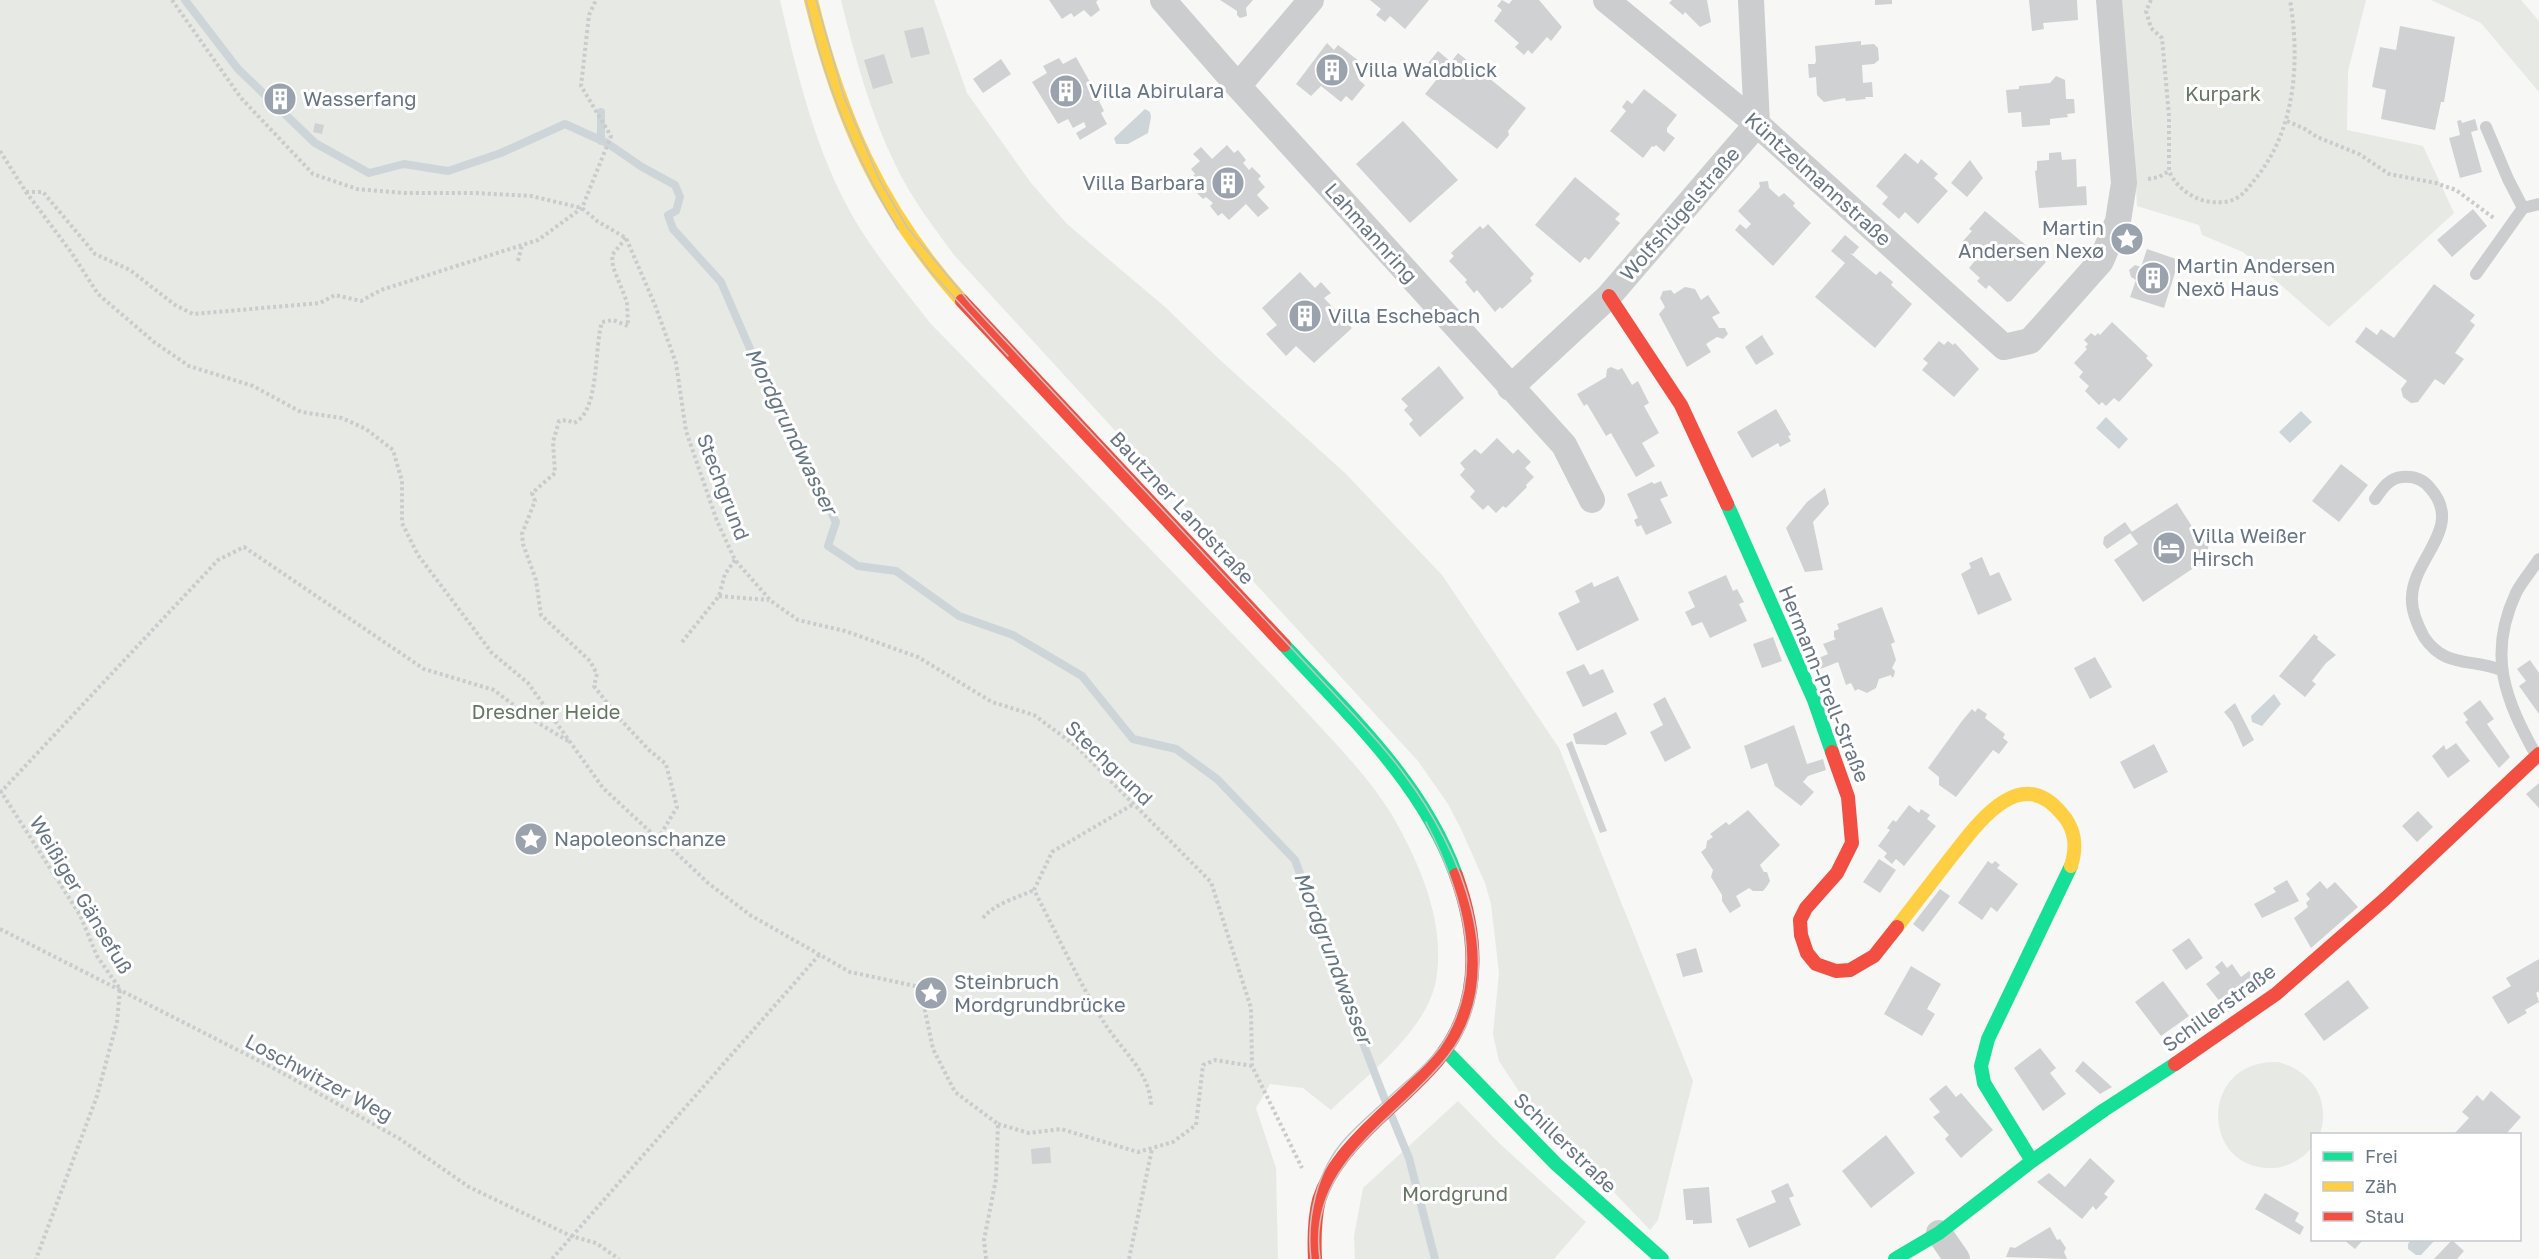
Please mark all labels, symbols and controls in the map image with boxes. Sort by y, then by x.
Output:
building icon: Villa Waldblick [1314,52,1350,88]
place label: Villa Waldblick [1355,57,1497,81]
building icon: Villa Abirulara [1048,73,1084,109]
place label: Villa Abirulara [1089,78,1224,102]
building icon: Wasserfang [262,81,298,117]
park label: Kurpark [2185,81,2261,105]
place label: Wasserfang [303,86,417,110]
street label: Küntzelmannstraße [1741,106,1897,250]
street label: Wolfshügelstraße [1615,141,1744,285]
building icon: Villa Barbara [1210,165,1246,201]
place label: Villa Barbara [1082,170,1205,194]
street label: Lahmannring [1320,177,1423,287]
place label: Martin Andersen Nexø [1958,215,2104,262]
place icon: Martin Andersen Nexø [2109,221,2145,257]
place label: Martin Andersen Nexö Haus [2176,253,2335,300]
building icon: Martin Andersen Nexö Haus [2135,260,2171,296]
building icon: Villa Eschebach [1287,298,1323,334]
place label: Villa Eschebach [1328,303,1480,327]
water label: Mordgrundwasser [740,343,845,521]
street label: Bautzner Landstraße [1106,426,1260,589]
street label: Stechgrund [693,430,755,543]
place label: Villa Weißer Hirsch [2192,523,2306,570]
hotel icon: Villa Weißer Hirsch [2151,530,2187,566]
street label: Hermann-Prell-Straße [1774,582,1875,786]
park label: Dresdner Heide [472,699,620,723]
street label: Stechgrund [1061,715,1158,810]
street label: Weißiger Gänsefuß [25,811,138,978]
place icon: Napoleonschanze [513,821,549,857]
place label: Napoleonschanze [554,826,726,850]
water label: Mordgrundwasser [1289,868,1380,1050]
street label: Schillerstraße [2157,958,2280,1056]
place label: Steinbruch Mordgrundbrücke [954,969,1126,1016]
place icon: Steinbruch Mordgrundbrücke [913,975,949,1011]
street label: Loschwitzer Weg [242,1028,397,1126]
street label: Schillerstraße [1509,1087,1622,1197]
legend [2311,1133,2521,1241]
text: Frei [2365,1145,2398,1167]
text: Zäh [2365,1175,2397,1197]
park label: Mordgrund [1402,1181,1508,1205]
text: Stau [2365,1205,2404,1227]

